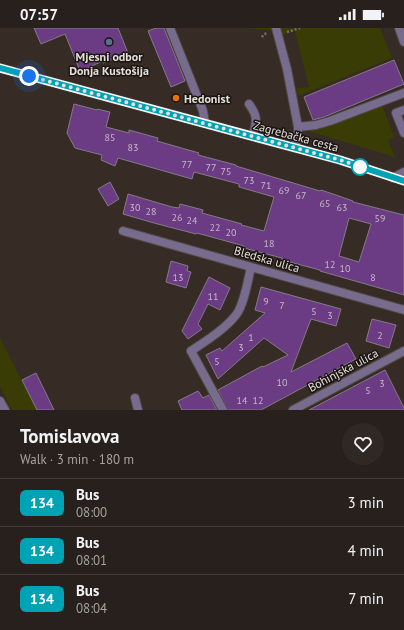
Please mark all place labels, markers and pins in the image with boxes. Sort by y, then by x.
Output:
marker: Mjesni odbor Donja Kustošija [104,37,114,47]
place label: Mjesni odbor Donja Kustošija [69,49,149,78]
place label: Hedonist [184,91,231,106]
marker: Hedonist [171,93,181,103]
unlabelled marker [351,158,369,176]

